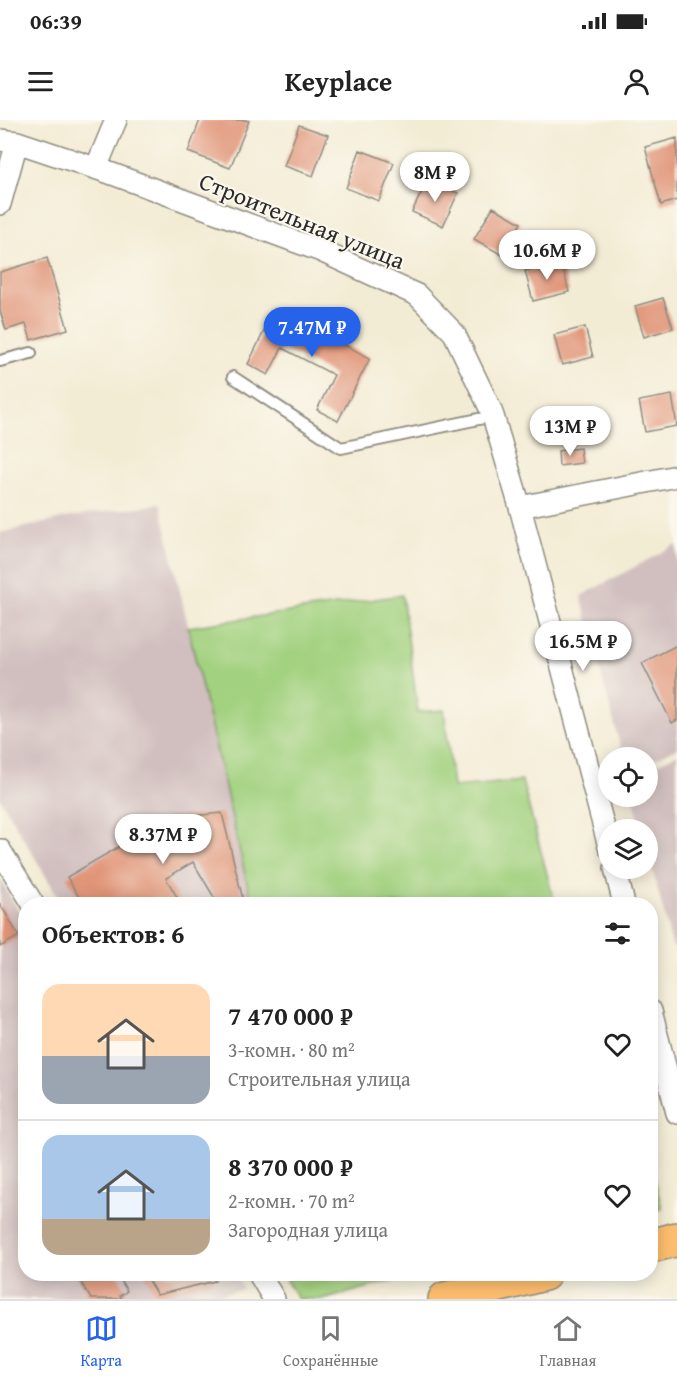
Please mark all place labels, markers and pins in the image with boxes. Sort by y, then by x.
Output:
pin: 8M ₽ [399,152,471,203]
pin: 10.6M ₽ [492,230,602,281]
pin: 7.47M ₽ [257,307,367,358]
pin: 13M ₽ [528,406,612,457]
pin: 16.5M ₽ [528,621,638,672]
pin: 8.37M ₽ [108,814,218,865]

